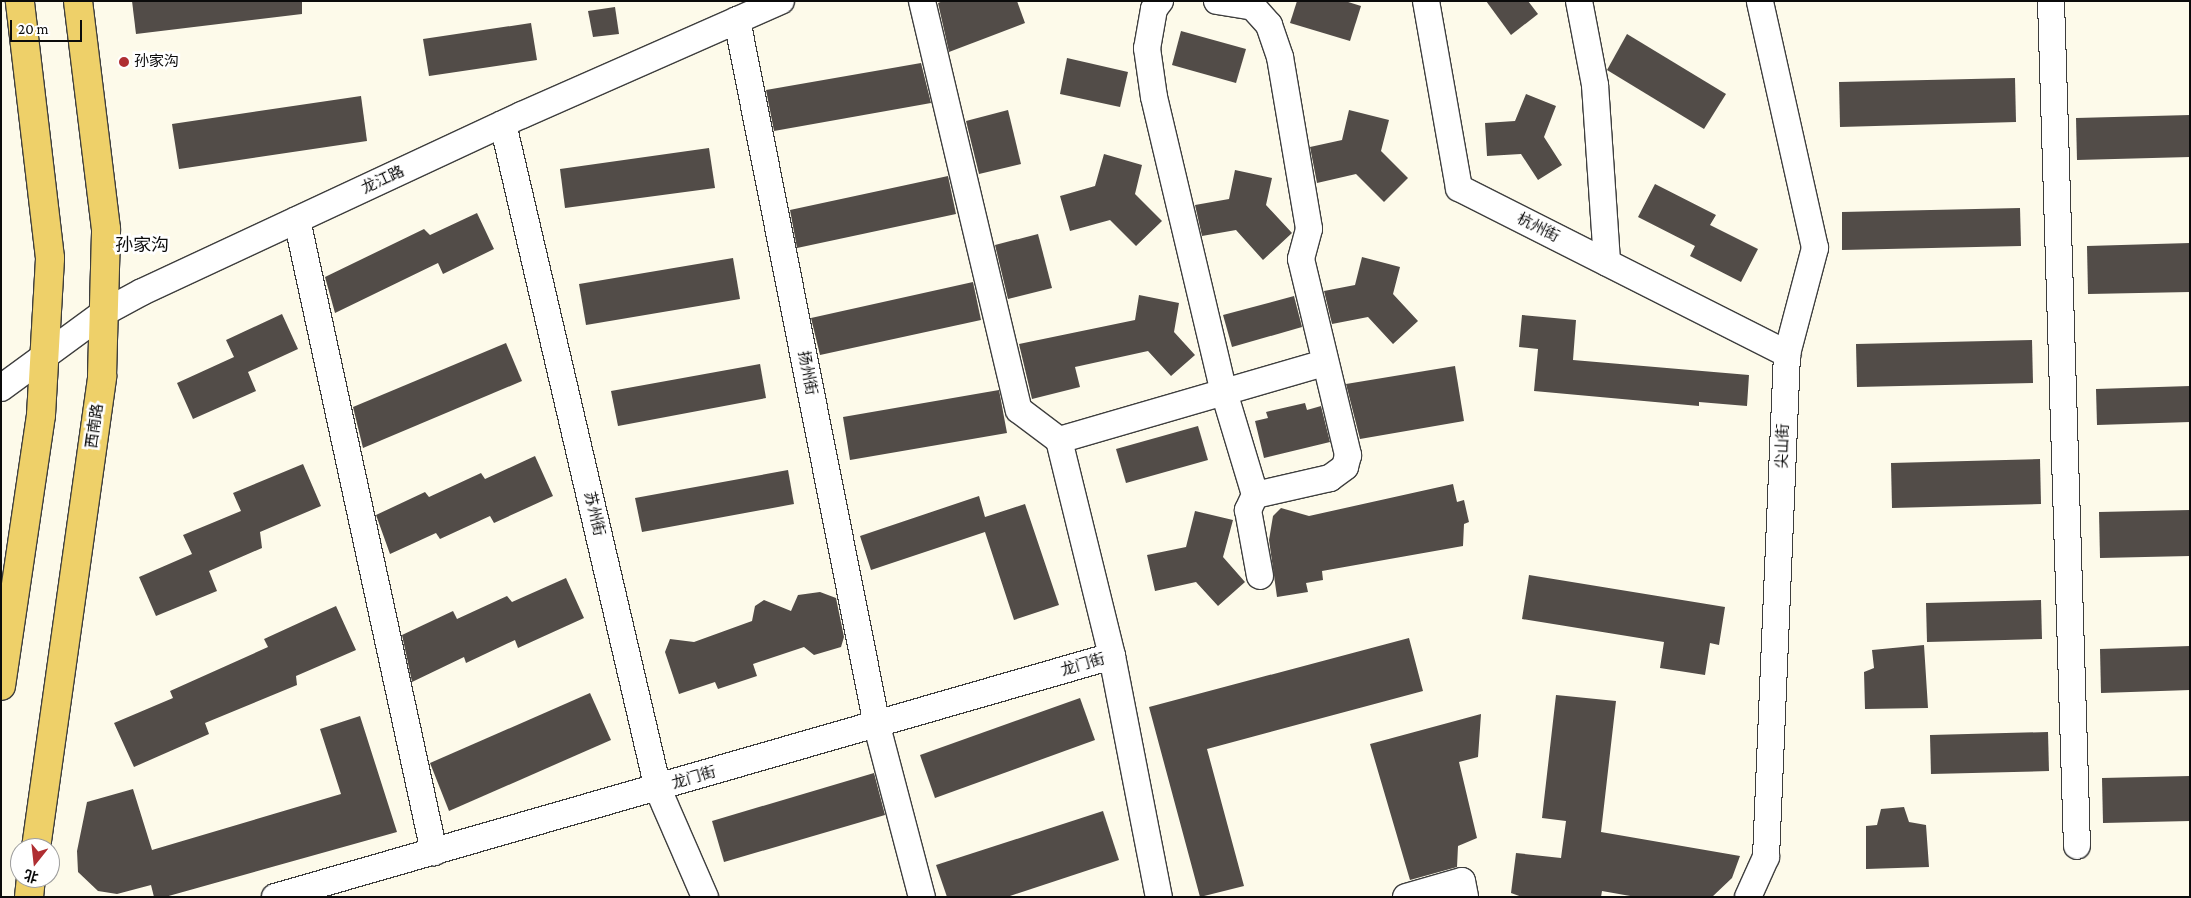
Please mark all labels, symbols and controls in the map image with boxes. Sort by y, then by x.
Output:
scale bar [12,10,85,42]
text: 20 m [18,21,49,37]
place label: 孙家沟 [134,53,179,71]
marker: 孙家沟 [118,56,130,68]
street label: 龙江路 [359,162,407,198]
street label: 杭州街 [1514,210,1562,246]
district label: 孙家沟 [115,234,169,256]
street label: 扬州街 [794,349,820,397]
street label: 西南路 [83,402,107,450]
street label: 尖山街 [1773,423,1793,469]
street label: 苏州街 [580,490,608,538]
street label: 龙门街 [1059,650,1107,680]
street label: 龙门街 [670,763,718,793]
north arrow [10,838,60,888]
text: 北 [22,867,40,886]

